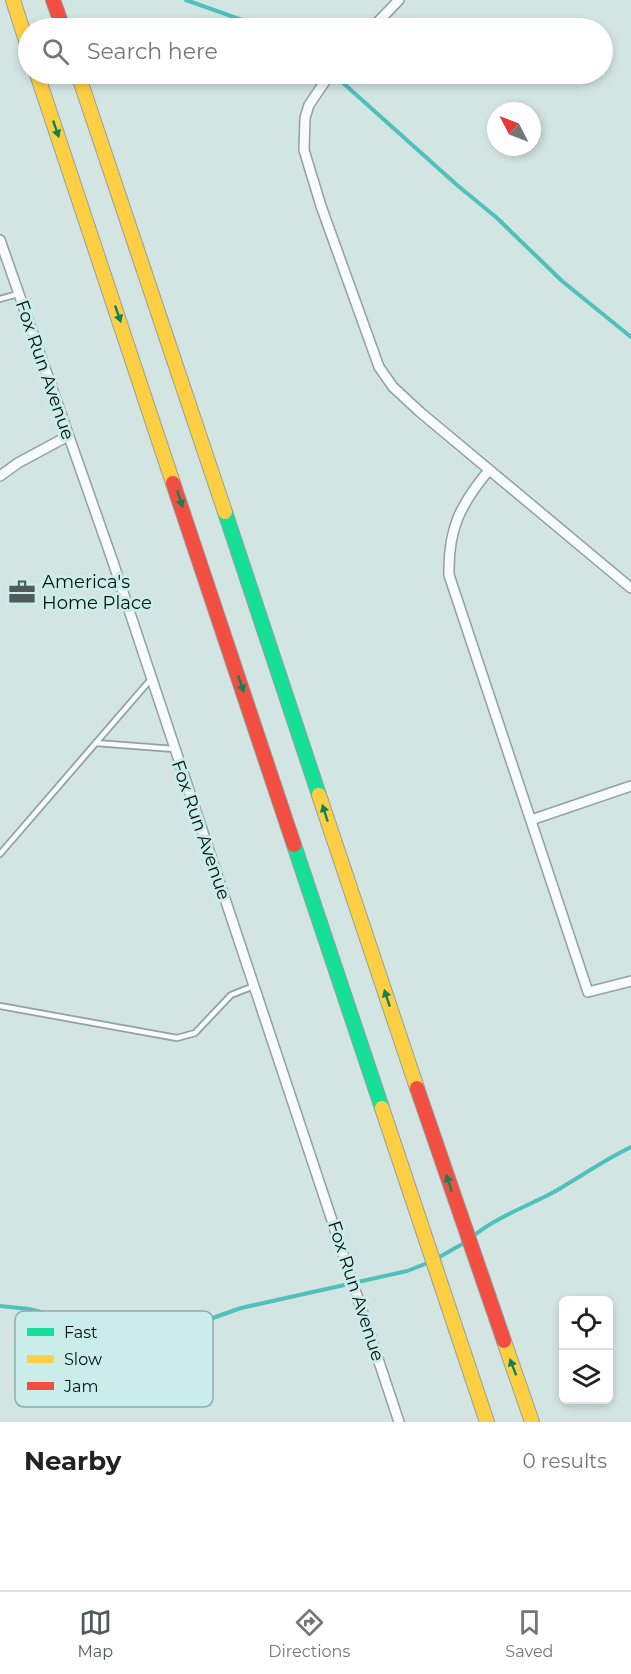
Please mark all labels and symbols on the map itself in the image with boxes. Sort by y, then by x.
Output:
north arrow [487,102,541,156]
one-way arrow [52,120,61,138]
street label: Fox Run Avenue [11,297,79,443]
one-way arrow [114,305,123,323]
one-way arrow [175,490,185,508]
place label: America's Home Place [42,571,152,614]
office icon: America's Home Place [7,577,37,607]
one-way arrow [237,675,247,693]
street label: Fox Run Avenue [167,757,235,903]
one-way arrow [320,804,330,822]
one-way arrow [382,989,392,1007]
one-way arrow [444,1173,453,1191]
street label: Fox Run Avenue [323,1218,389,1364]
legend [15,1311,213,1407]
text: Fast [64,1323,98,1342]
text: Slow [64,1350,102,1369]
one-way arrow [508,1358,517,1376]
text: Jam [63,1377,98,1396]

